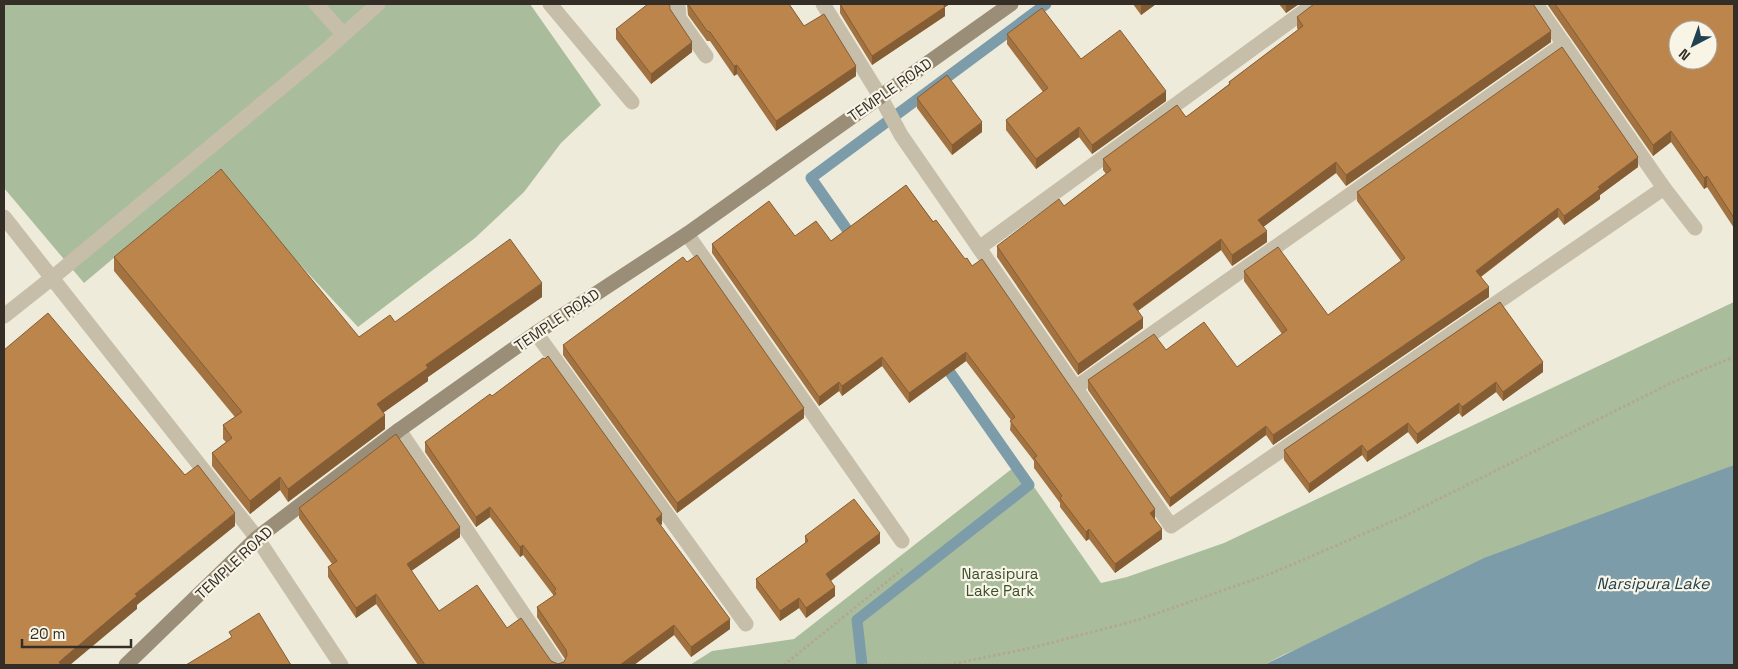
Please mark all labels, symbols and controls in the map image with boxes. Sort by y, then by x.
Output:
north arrow [1668,20,1718,70]
text: N [1675,45,1694,65]
street label: TEMPLE ROAD [844,54,936,126]
street label: TEMPLE ROAD [511,284,603,355]
street label: TEMPLE ROAD [191,522,276,603]
park label: Narasipura Lake Park [962,564,1039,600]
water label: Narsipura Lake [1597,573,1710,594]
scale bar [22,616,131,648]
text: 20 m [30,624,65,643]

